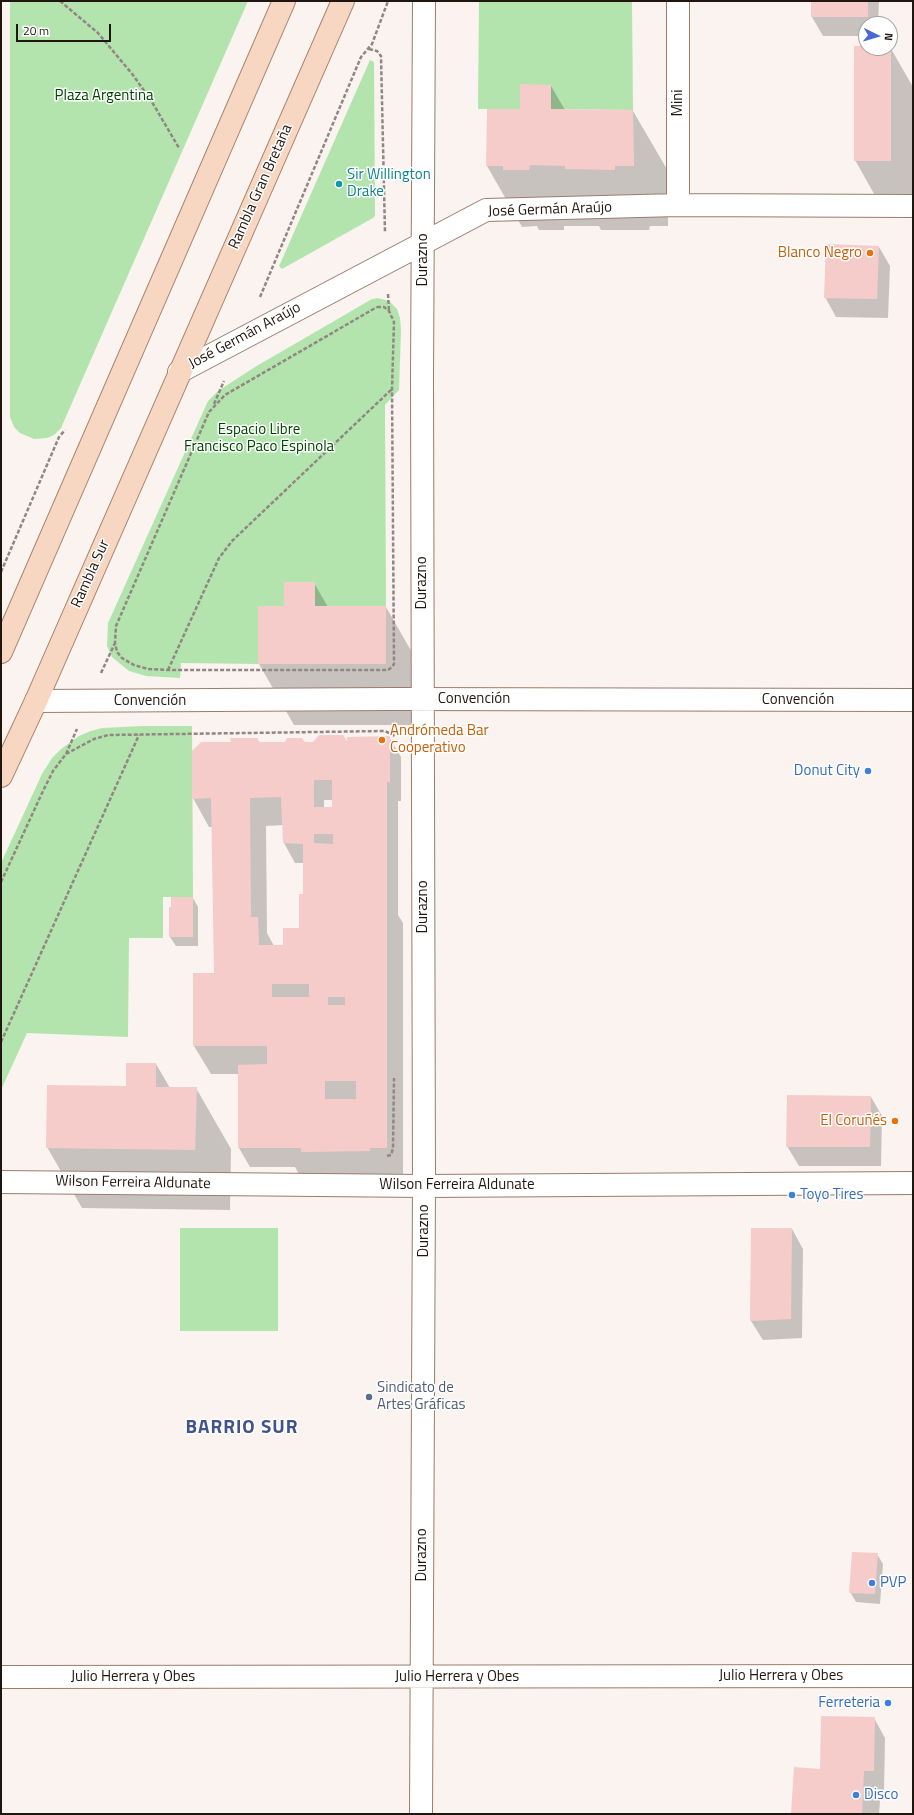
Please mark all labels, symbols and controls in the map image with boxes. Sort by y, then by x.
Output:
scale bar [18,16,113,42]
north arrow [858,16,898,56]
text: 20 m [23,21,49,40]
text: N [881,32,897,41]
park label: Plaza Argentina [55,87,153,105]
street label: Mini [669,89,687,117]
street label: Rambla Gran Bretaña [225,122,297,252]
place label: Sir Willington Drake [347,166,431,201]
marker: Sir Willington Drake [334,179,344,189]
street label: José Germán Araújo [488,199,612,221]
street label: Durazno [414,233,432,287]
place label: Blanco Negro [778,244,862,262]
marker: Blanco Negro [865,248,875,258]
street label: José Germán Araújo [186,299,304,373]
park label: Espacio Libre Francisco Paco Espinola [184,421,334,456]
street label: Rambla Sur [68,537,114,611]
street label: Durazno [413,556,431,610]
street label: Convención [438,690,510,708]
street label: Convención [762,691,834,709]
street label: Convención [114,692,186,710]
place label: Andrómeda Bar Cooperativo [390,722,489,757]
marker: Andrómeda Bar Cooperativo [377,735,387,745]
place label: Donut City [794,762,860,780]
marker: Donut City [863,766,873,776]
street label: Durazno [414,880,432,934]
place label: El Coruñés [820,1112,887,1130]
marker: El Coruñés [890,1116,900,1126]
street label: Wilson Ferreira Aldunate [55,1173,211,1193]
street label: Wilson Ferreira Aldunate [379,1176,535,1194]
place label: Toyo Tires [800,1186,863,1204]
marker: Toyo Tires [787,1190,797,1200]
street label: Durazno [415,1204,433,1258]
place label: Sindicato de Artes Gráficas [377,1379,465,1414]
marker: Sindicato de Artes Gráficas [364,1392,374,1402]
district label: BARRIO SUR [186,1417,298,1439]
street label: Durazno [413,1528,431,1582]
place label: PVP [880,1574,906,1592]
marker: PVP [867,1578,877,1588]
street label: Julio Herrera y Obes [719,1667,843,1685]
street label: Julio Herrera y Obes [71,1668,195,1686]
street label: Julio Herrera y Obes [395,1668,519,1686]
place label: Ferreteria [818,1694,880,1712]
marker: Ferreteria [883,1698,893,1708]
place label: Disco [864,1786,898,1804]
marker: Disco [851,1790,861,1800]

